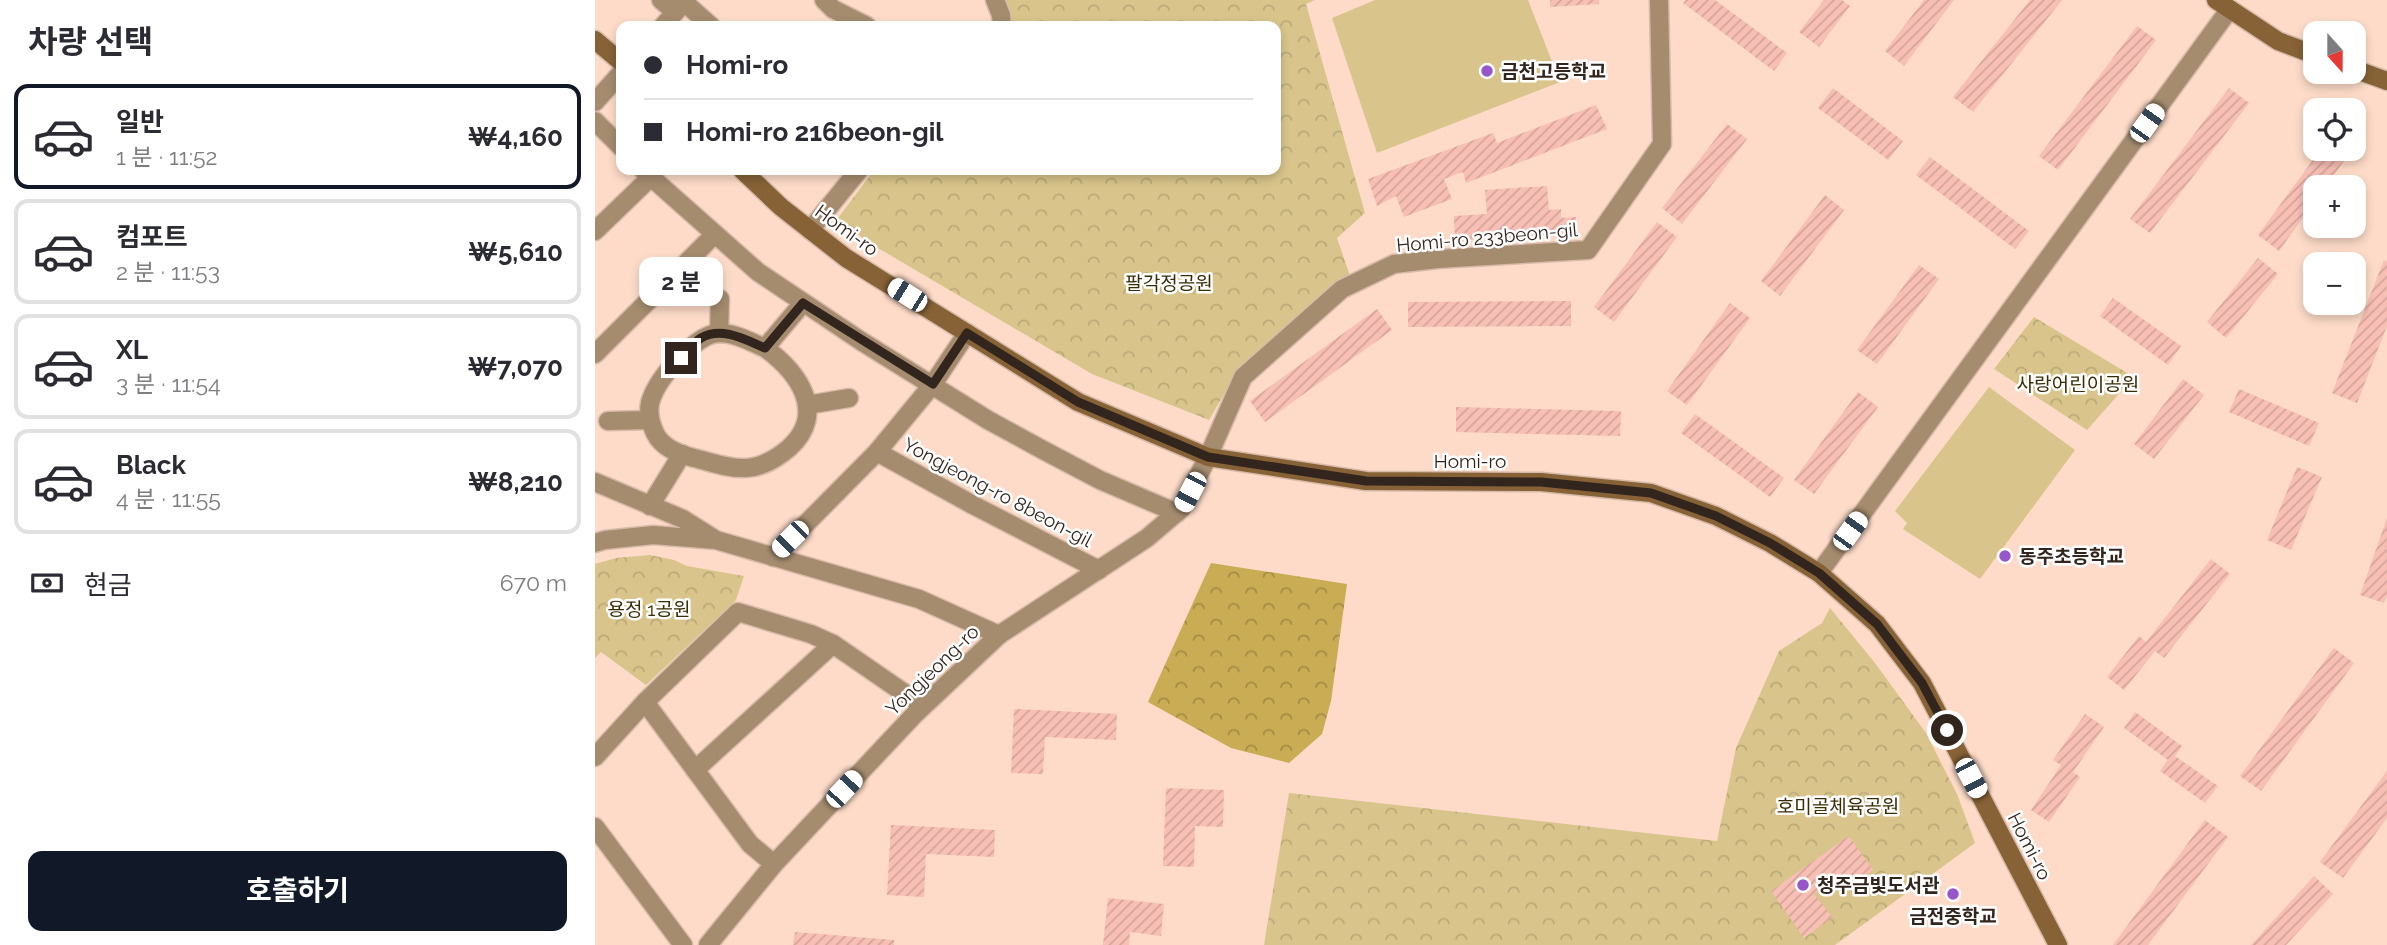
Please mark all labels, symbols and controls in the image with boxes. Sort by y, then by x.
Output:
north arrow [2303,21,2366,84]
map controls [2303,21,2366,315]
text: 차량 선택 [28,23,153,60]
text: Homi-ro [686,50,788,80]
place label: 금천고등학교 [1501,60,1606,82]
marker: 금천고등학교 [1479,63,1495,79]
button: locate [2303,98,2366,161]
car [2127,100,2168,146]
icon: car [32,105,95,168]
text: 일반 [116,107,164,137]
text: Homi-ro 216beon-gil [686,117,944,147]
text: ₩4,160 [468,122,563,152]
text: 1 분 · 11:52 [116,143,217,170]
button: + [2303,175,2366,238]
street label: Homi-ro [811,200,883,260]
street label: Homi-ro 233beon-gil [1395,218,1579,256]
icon: car [32,220,95,283]
text: 컴포트 [116,222,188,252]
text: ₩5,610 [468,237,563,267]
button: − [2303,252,2366,315]
callout: 2 분 [639,256,723,306]
text: 2 분 · 11:53 [116,258,220,285]
text: 2 분 [661,268,701,295]
park label: 팔각정공원 [1125,272,1213,294]
car [884,275,931,315]
icon: car [32,335,95,398]
text: XL [116,335,148,365]
route end [665,342,697,374]
text: ₩7,070 [467,352,563,382]
text: 3 분 · 11:54 [116,370,221,397]
park label: 사랑어린이공원 [2017,373,2139,395]
street label: Yongjeong-ro 8beon-gil [900,433,1097,552]
icon: car [32,450,95,513]
text: Black [116,450,186,480]
street label: Homi-ro [1434,450,1506,472]
text: ₩8,210 [468,467,563,497]
car [1171,469,1210,515]
text: 4 분 · 11:55 [116,485,221,512]
car [1830,508,1871,554]
car [768,517,813,561]
place label: 동주초등학교 [2019,545,2124,567]
marker: 동주초등학교 [1997,548,2013,564]
icon: cash [28,564,66,602]
text: 670 m [500,569,567,596]
text: 현금 [84,570,132,600]
park label: 용정 1공원 [608,598,690,620]
street label: Yongjeong-ro [881,620,983,720]
route start [1931,714,1963,746]
car [1952,755,1991,801]
car [822,766,867,812]
park label: 호미골체육공원 [1777,795,1899,817]
street label: Homi-ro [2004,809,2056,883]
button: 호출하기 [28,851,567,931]
place label: 청주금빛도서관 [1817,874,1940,896]
marker: 청주금빛도서관 [1795,877,1811,893]
marker: 금전중학교 [1945,886,1961,902]
place label: 금전중학교 [1909,905,1997,927]

